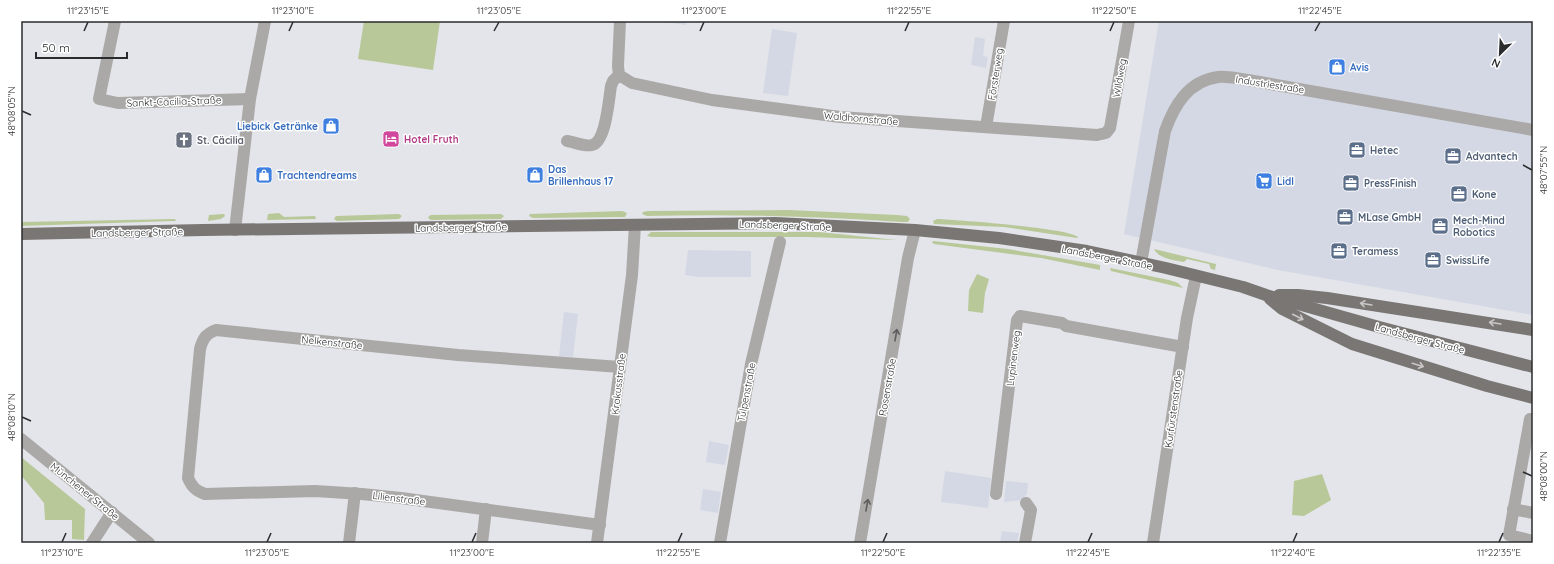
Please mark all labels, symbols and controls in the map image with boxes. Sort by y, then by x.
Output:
text: 11°23'15"E [67,4,109,17]
text: 11°23'10"E [272,4,315,17]
text: 11°23'05"E [477,4,521,17]
text: 11°23'00"E [682,4,727,17]
text: 11°22'55"E [887,4,931,17]
text: 11°22'50"E [1092,4,1137,17]
text: 11°22'45"E [1298,4,1342,17]
scale bar [36,34,127,60]
north arrow [1480,34,1520,74]
text: 50 m [42,40,70,55]
street label: Försterweg [985,47,1006,101]
text: N [1489,55,1502,71]
shop icon: Avis [1327,57,1347,77]
street label: Wildweg [1110,58,1129,99]
place label: Avis [1350,61,1369,74]
street label: Industriestraße [1235,73,1306,96]
text: 48°08'05"N [5,86,18,136]
street label: Sankt-Cäcilia-Straße [126,93,222,110]
street label: Waldhornstraße [823,109,899,128]
shop icon: Liebick Getränke [321,116,341,136]
place label: Liebick Getränke [237,120,318,133]
hotel icon: Hotel Fruth [381,129,401,149]
church icon: St. Cäcilia [174,130,194,150]
place label: Hotel Fruth [404,133,459,146]
place label: St. Cäcilia [197,134,244,147]
office icon: Hetec [1347,140,1367,160]
place label: Hetec [1370,144,1398,157]
office icon: Advantech [1443,146,1463,166]
text: 48°07'55"N [1537,146,1550,194]
place label: Advantech [1466,150,1518,163]
place label: Das Brillenhaus 17 [548,163,614,188]
shop icon: Trachtendreams [254,165,274,185]
shop icon: Das Brillenhaus 17 [525,165,545,185]
place label: Trachtendreams [277,169,357,182]
supermarket icon: Lidl [1254,171,1274,191]
office icon: PressFinish [1341,173,1361,193]
place label: Lidl [1277,175,1294,188]
place label: PressFinish [1364,177,1417,190]
office icon: Kone [1449,184,1469,204]
place label: Kone [1472,188,1497,201]
office icon: MLase GmbH [1335,207,1355,227]
place label: MLase GmbH [1358,211,1421,224]
place label: Mech-Mind Robotics [1453,214,1505,239]
office icon: Mech-Mind Robotics [1430,216,1450,236]
street label: Landsberger Straße [739,217,832,234]
street label: Landsberger Straße [415,220,508,235]
street label: Landsberger Straße [91,225,184,240]
office icon: Teramess [1329,241,1349,261]
street label: Landsberger Straße [1060,242,1154,273]
place label: Teramess [1352,245,1398,258]
office icon: SwissLife [1423,250,1443,270]
place label: SwissLife [1446,254,1490,267]
one-way arrow [1360,300,1373,308]
one-way arrow [1292,314,1304,321]
one-way arrow [1488,319,1501,327]
street label: Landsberger Straße [1374,320,1466,357]
one-way arrow [892,329,900,342]
street label: Lupinenweg [1004,330,1023,387]
street label: Nelkenstraße [301,333,363,352]
street label: Krokusstraße [608,352,629,415]
street label: Rosenstraße [876,357,899,417]
street label: Tulpenstraße [734,361,759,423]
one-way arrow [1412,362,1425,369]
street label: Kurfürstenstraße [1162,369,1185,449]
text: 48°08'10"N [5,393,18,441]
text: 48°08'00"N [1537,451,1550,501]
street label: Münchener Straße [48,460,122,523]
street label: Lilienstraße [372,489,426,508]
one-way arrow [863,498,871,511]
text: 11°23'10"E [41,546,84,559]
text: 11°23'05"E [245,546,289,559]
text: 11°23'00"E [450,546,495,559]
text: 11°22'55"E [656,546,700,559]
text: 11°22'50"E [861,546,906,559]
text: 11°22'45"E [1066,546,1110,559]
text: 11°22'40"E [1271,546,1316,559]
text: 11°22'35"E [1477,546,1521,559]

